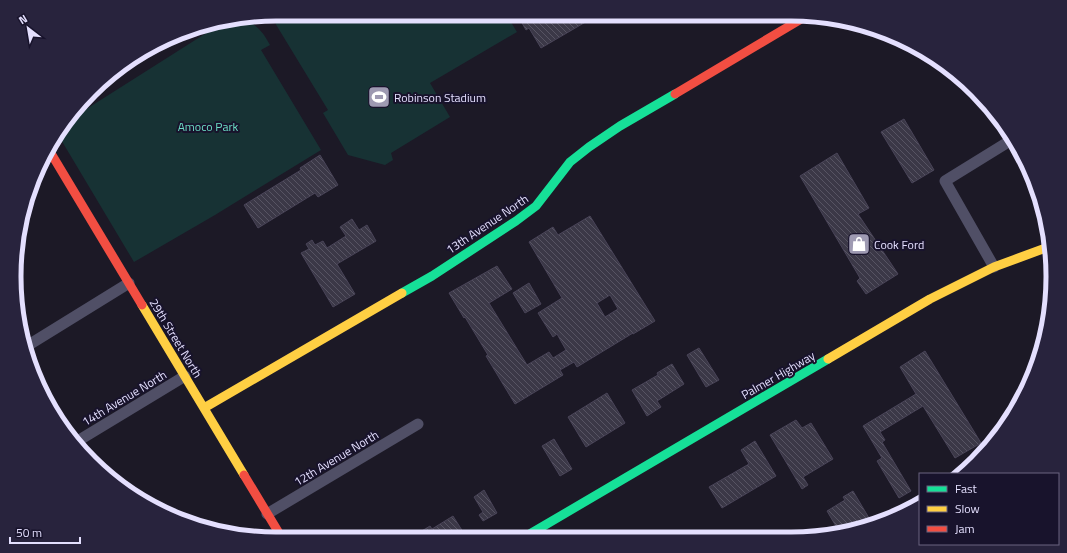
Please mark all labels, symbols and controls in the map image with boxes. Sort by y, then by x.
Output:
north arrow [8,8,48,48]
text: N [15,11,30,28]
sports icon: Robinson Stadium [366,84,392,110]
place label: Robinson Stadium [394,88,486,107]
park label: Amoco Park [178,117,239,136]
street label: 13th Avenue North [442,189,532,259]
shop icon: Cook Ford [846,231,872,257]
place label: Cook Ford [874,235,924,254]
street label: 29th Street North [145,295,207,381]
street label: Palmer Highway [737,346,819,404]
street label: 14th Avenue North [78,365,170,431]
street label: 12th Avenue North [290,425,382,491]
legend [919,473,1059,545]
text: Fast [955,479,978,498]
text: Slow [955,499,980,518]
scale bar [10,519,80,545]
text: Jam [955,519,975,538]
text: 50 m [16,523,42,542]

